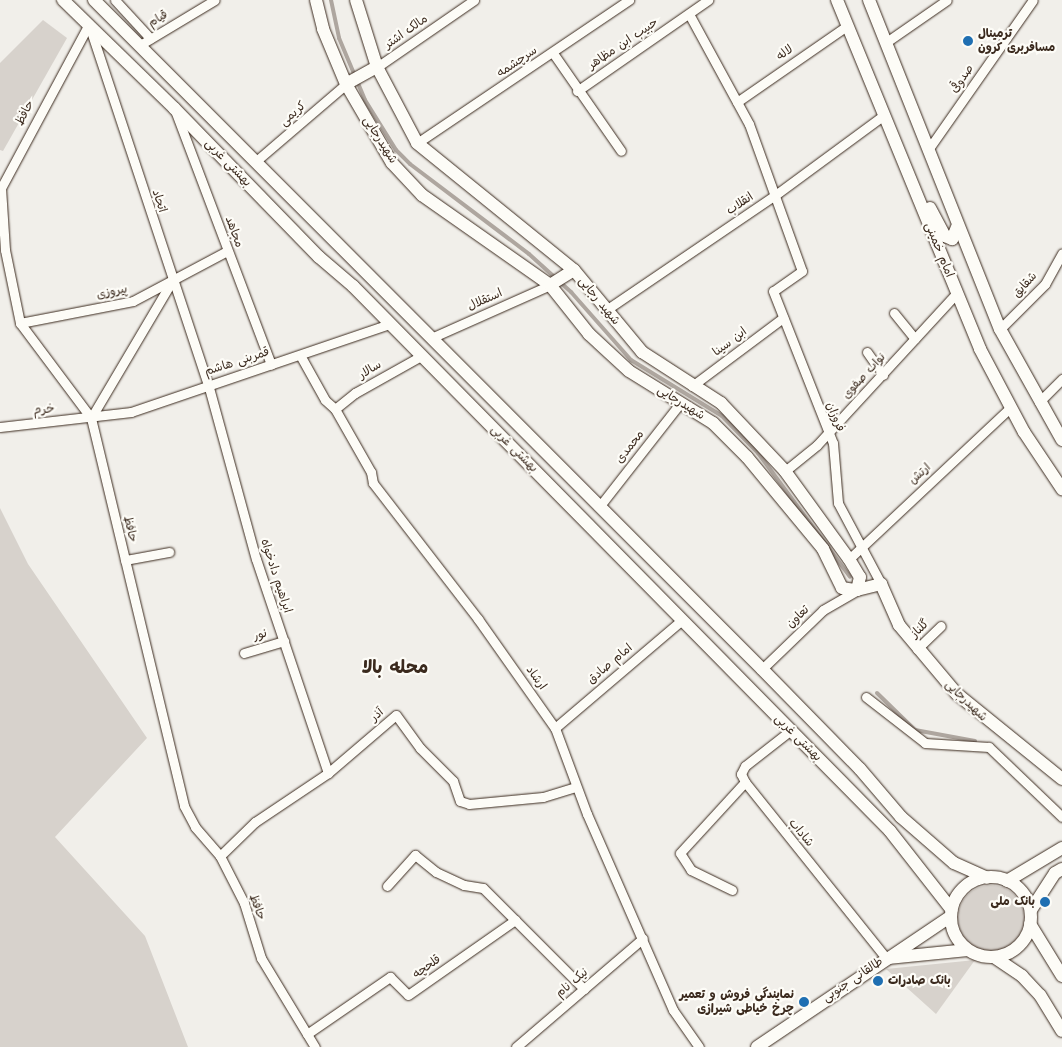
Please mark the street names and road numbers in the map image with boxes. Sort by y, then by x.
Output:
street label: قیام [145,8,171,30]
street label: مالک اشتر [381,12,431,52]
street label: حبیب ابن مظاهر [585,15,661,73]
street label: لاله [774,42,796,64]
street label: سرچشمه [494,43,540,81]
street label: صدوقی [947,62,977,96]
street label: حافظ [13,98,37,128]
street label: کریمی [277,99,309,129]
street label: شهیدرجایی [360,114,400,166]
street label: بهشتی غربی [202,136,254,190]
street label: اتحاد [149,188,169,214]
street label: انقلاب [724,190,756,218]
street label: مجاهد [222,215,246,249]
street label: امام خمینی [921,220,957,280]
street label: شقایق [1010,269,1040,301]
street label: شهید رجایی [575,274,623,328]
street label: پیروزی [95,282,129,302]
street label: استقلال [465,286,505,314]
street label: ابن سینا [710,325,750,359]
street label: قمربنی هاشم [203,345,271,379]
street label: نواب صفوی [839,350,889,402]
street label: سالار [356,358,384,382]
street label: شهیدرجایی [655,383,707,423]
street label: فروزان [822,400,848,434]
street label: خرم [33,402,55,418]
street label: بهشتی غربی [487,422,541,476]
street label: محمدی [613,428,647,466]
street label: ارتش [906,460,934,488]
street label: حافظ [120,515,140,543]
street label: ابراهیم دادخواه [257,537,295,615]
street label: تعاون [784,603,812,631]
street label: گلناز [908,617,932,641]
street label: نور [251,626,269,644]
street label: امام صادق [584,641,636,687]
street label: ارشاد [523,663,549,693]
street label: شهیدرجایی [942,677,990,725]
street label: آذر [367,705,387,725]
street label: بهشتی غربی [771,711,825,765]
street label: شاداب [785,816,817,850]
street label: حافظ [246,892,268,922]
street label: قلحچه [410,952,444,982]
street label: طالقانی جنوبی [820,955,886,1005]
street label: نیک نام [553,965,591,1001]

